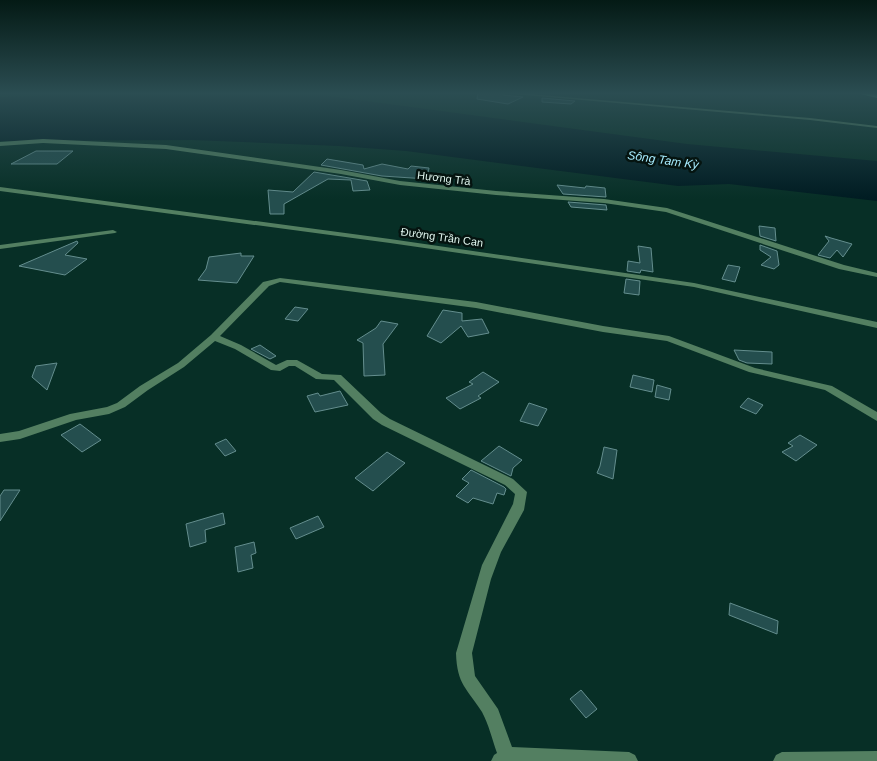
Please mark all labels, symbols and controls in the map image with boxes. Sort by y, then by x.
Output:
water label: Sông Tam Kỳ [627,148,700,172]
street label: Hương Trà [417,169,472,187]
street label: Đường Trần Can [400,225,484,249]

